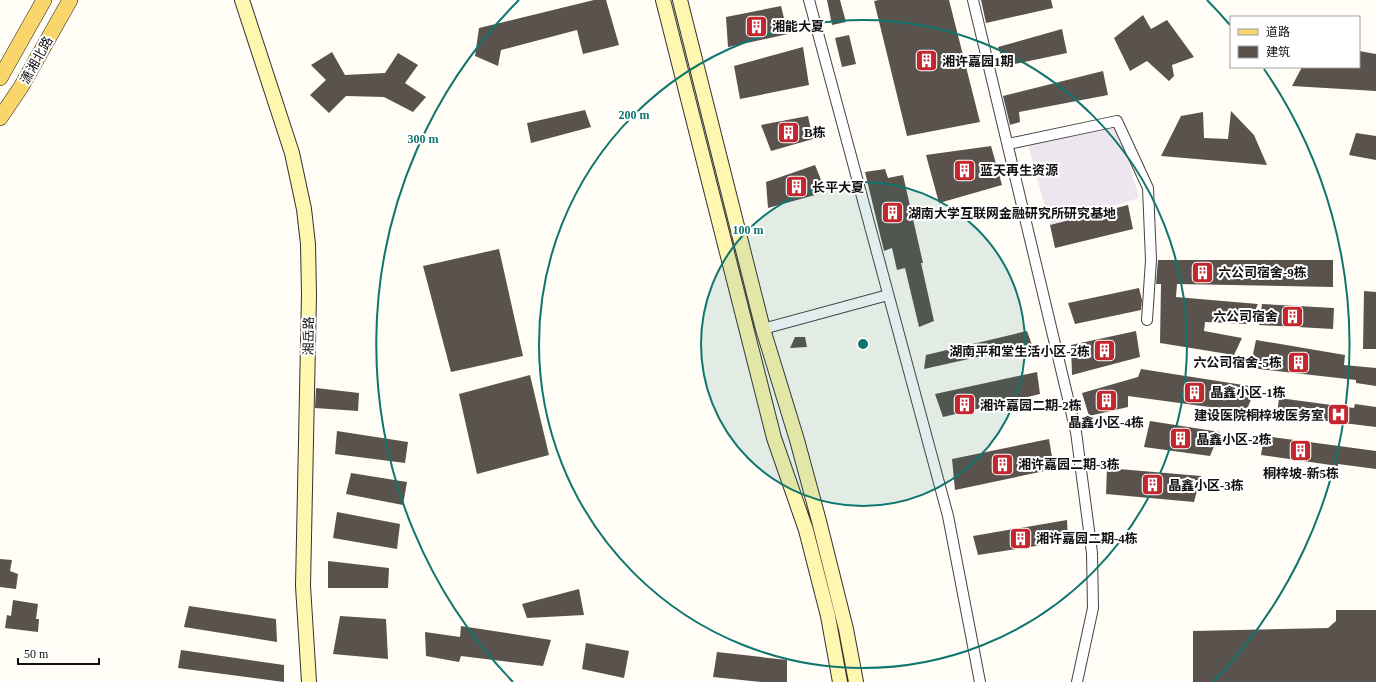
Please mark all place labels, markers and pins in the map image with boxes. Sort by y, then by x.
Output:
building icon: 湘能大夏 [743,13,769,39]
place label: 湘能大夏 [772,19,824,34]
building icon: 湘许嘉园1期 [914,48,940,74]
place label: 湘许嘉园1期 [942,54,1014,69]
building icon: B栋 [775,119,801,145]
place label: B栋 [804,125,826,140]
building icon: 蓝天再生资源 [951,157,977,183]
place label: 蓝天再生资源 [980,163,1058,178]
building icon: 长平大夏 [783,174,809,200]
place label: 长平大夏 [812,180,864,195]
building icon: 湖南大学互联网金融研究所研究基地 [880,200,906,226]
place label: 湖南大学互联网金融研究所研究基地 [908,206,1116,221]
building icon: 六公司宿舍-9栋 [1190,259,1216,285]
place label: 六公司宿舍-9栋 [1218,265,1307,280]
building icon: 六公司宿舍 [1280,303,1306,329]
place label: 六公司宿舍 [1213,309,1278,324]
centre of rings [856,337,870,351]
building icon: 湖南平和堂生活小区-2栋 [1092,338,1118,364]
place label: 湖南平和堂生活小区-2栋 [949,344,1090,359]
building icon: 六公司宿舍-5栋 [1285,349,1311,375]
place label: 六公司宿舍-5栋 [1193,355,1282,370]
building icon: 晶鑫小区-1栋 [1182,379,1208,405]
place label: 晶鑫小区-1栋 [1210,385,1286,400]
building icon: 晶鑫小区-4栋 [1093,387,1119,413]
building icon: 湘许嘉园二期-2栋 [952,392,978,418]
place label: 湘许嘉园二期-2栋 [980,398,1082,413]
hospital icon: 建设医院桐梓坡医务室 [1326,402,1352,428]
place label: 建设医院桐梓坡医务室 [1194,408,1324,423]
place label: 晶鑫小区-4栋 [1068,415,1144,430]
building icon: 晶鑫小区-2栋 [1168,426,1194,452]
place label: 晶鑫小区-2栋 [1196,432,1272,447]
building icon: 桐梓坡-新5栋 [1288,438,1314,464]
building icon: 湘许嘉园二期-3栋 [990,451,1016,477]
place label: 湘许嘉园二期-3栋 [1018,457,1120,472]
place label: 桐梓坡-新5栋 [1263,466,1339,481]
building icon: 晶鑫小区-3栋 [1140,472,1166,498]
place label: 晶鑫小区-3栋 [1168,478,1244,493]
building icon: 湘许嘉园二期-4栋 [1008,525,1034,551]
place label: 湘许嘉园二期-4栋 [1036,531,1138,546]

